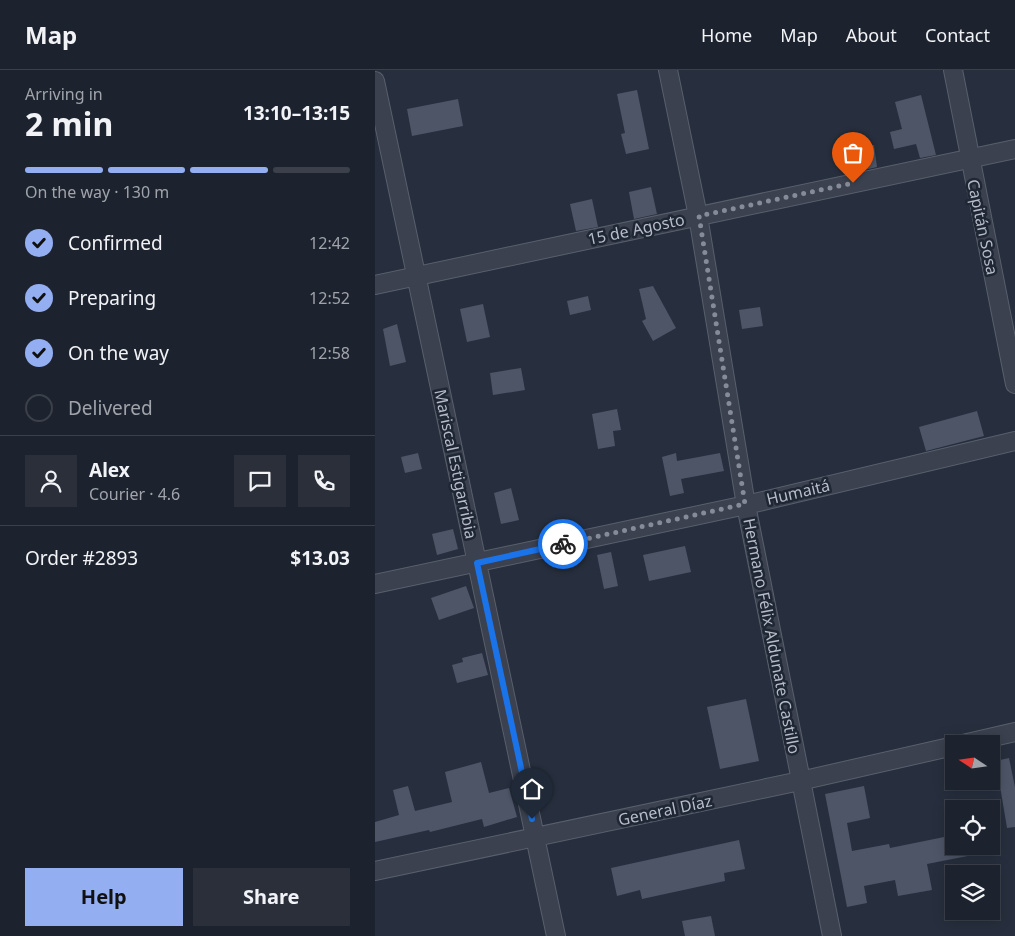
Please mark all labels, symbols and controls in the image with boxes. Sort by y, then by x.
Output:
text: Map [25,18,77,51]
text: Home [701,23,752,47]
text: Map [780,23,818,47]
text: About [846,23,897,47]
text: Contact [925,23,990,47]
text: Arriving in [25,83,103,105]
text: 13:10–13:15 [243,100,350,126]
text: 2 min [25,102,113,145]
pin [832,132,874,183]
icon: bag [839,139,867,167]
street label: Capitán Sosa [962,177,1004,277]
text: On the way · 130 m [25,181,169,203]
street label: 15 de Agosto [586,208,686,250]
icon: check [25,229,53,257]
text: Confirmed [68,230,163,256]
text: 12:42 [309,232,350,254]
icon: check [25,284,53,312]
text: Preparing [68,285,156,311]
text: 12:52 [309,287,350,309]
icon: check [25,339,53,367]
text: On the way [68,340,169,366]
text: 12:58 [309,342,350,364]
street label: Mariscal Estigarribia [429,387,483,541]
text: Delivered [68,395,153,421]
button: person [25,455,77,507]
button: chat [234,455,286,507]
button: phone [298,455,350,507]
text: Alex [89,457,130,483]
street label: Humaitá [764,474,832,510]
text: Courier · 4.6 [89,483,180,505]
street label: Hermano Félix Aldunate Castillo [738,516,806,756]
courier [538,519,588,569]
icon: bike [549,530,577,558]
text: Order #2893 [25,545,138,571]
text: $13.03 [290,545,350,571]
north arrow [945,735,1000,790]
map controls [945,735,1000,920]
pin [511,768,553,819]
icon: home [518,775,546,803]
street label: General Díaz [616,789,714,831]
button: locate [945,800,1000,855]
button: layers [945,865,1000,920]
button: Help [25,868,183,926]
button: Share [193,868,350,926]

